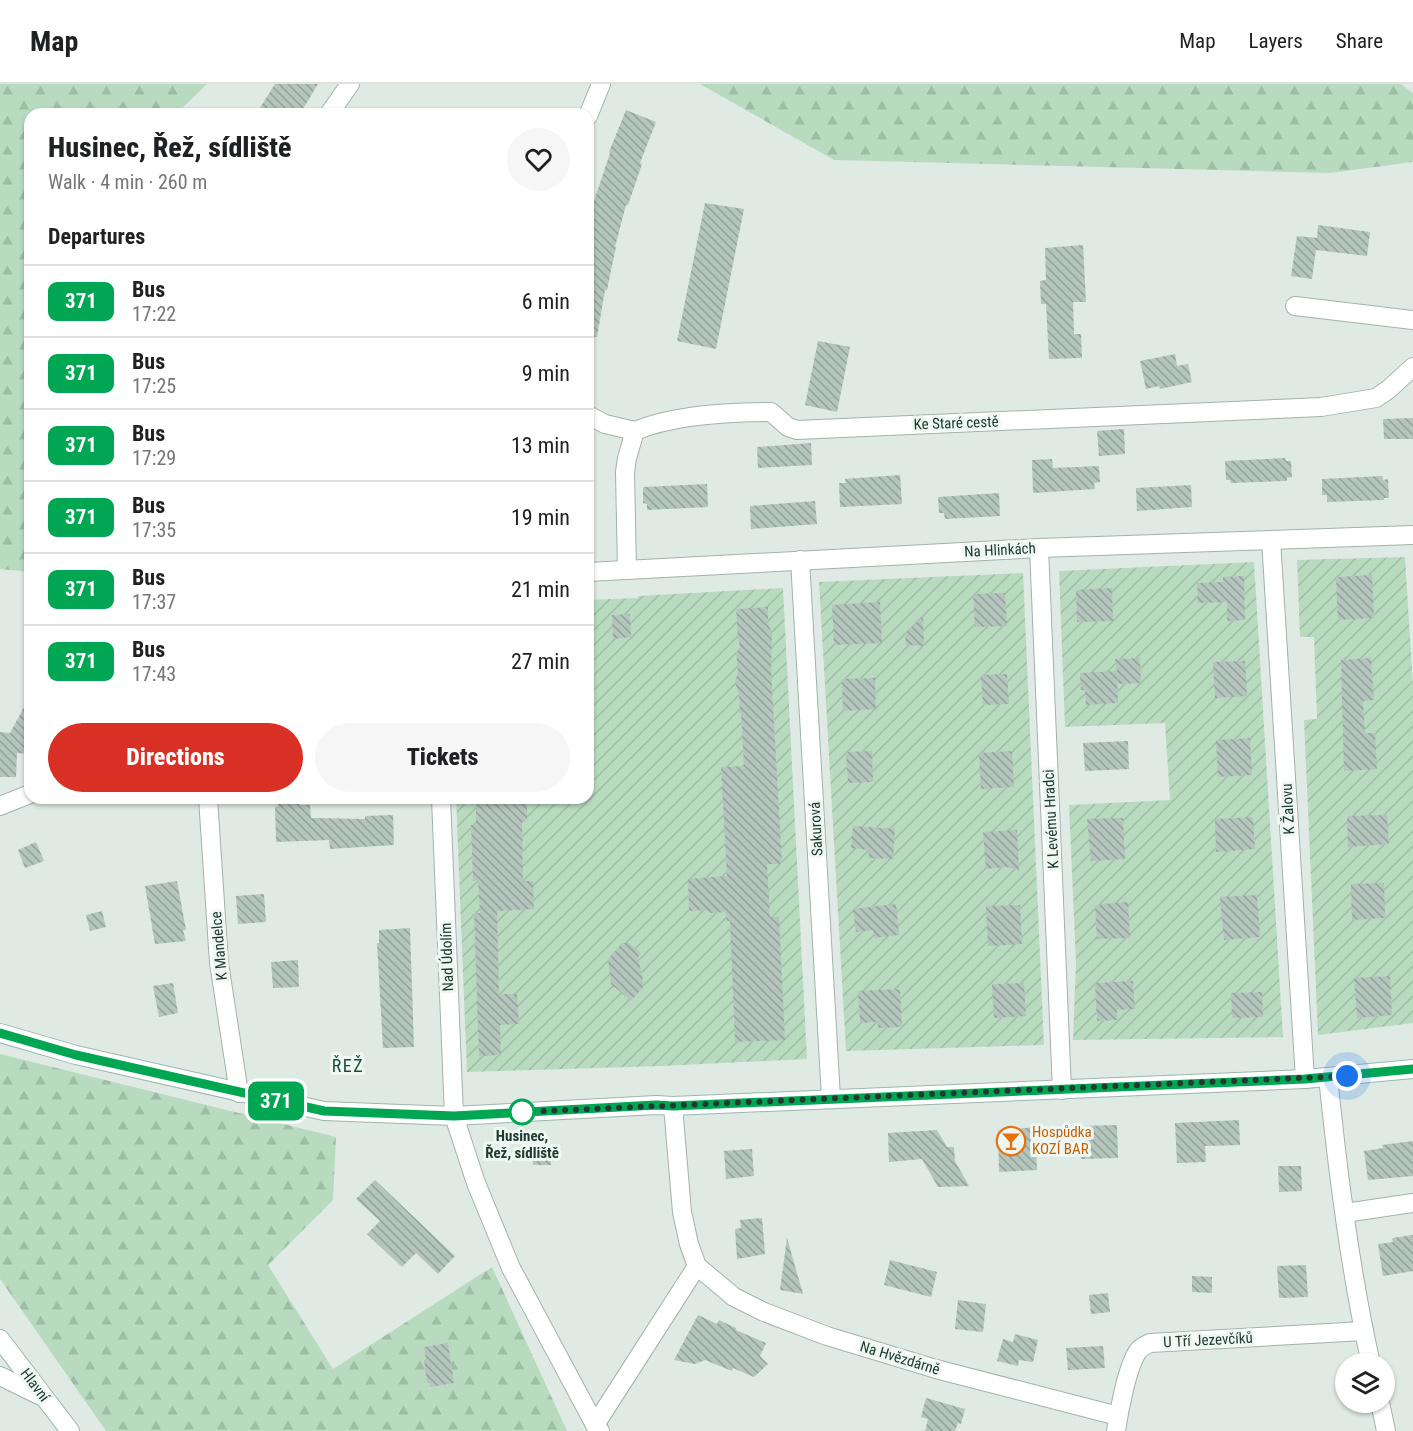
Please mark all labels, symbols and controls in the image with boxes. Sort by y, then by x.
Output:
text: Map [30,25,78,58]
text: Map [1179,29,1216,53]
text: Layers [1249,29,1303,53]
text: Share [1336,29,1383,53]
button: heart [507,128,570,191]
text: Husinec, Řež, sídliště [48,131,291,164]
text: Walk · 4 min · 260 m [48,170,207,194]
text: Departures [48,224,145,249]
text: Bus [132,277,165,302]
text: 371 [65,289,97,313]
text: 6 min [522,289,570,314]
text: 17:22 [132,302,176,326]
text: Bus [132,349,165,374]
text: 371 [65,361,97,385]
text: 9 min [522,361,570,386]
text: 17:25 [132,374,176,398]
street label: Ke Staré cestě [913,413,999,433]
text: Bus [132,421,165,446]
text: 371 [65,433,97,457]
text: 13 min [511,433,570,458]
text: 17:29 [132,446,176,470]
text: Bus [132,493,165,518]
text: 371 [65,505,97,529]
text: 19 min [511,505,570,530]
text: 17:35 [132,518,176,542]
street label: Na Hlinkách [964,539,1036,561]
text: Bus [132,565,165,590]
text: 371 [65,577,97,601]
text: 21 min [511,577,570,602]
text: 17:37 [132,590,176,614]
text: Bus [132,637,165,662]
text: 371 [65,649,97,673]
text: 27 min [511,649,570,674]
text: 17:43 [132,662,176,686]
button: Directions [48,723,303,792]
button: Tickets [315,723,570,792]
street label: K Levému Hradci [1039,769,1063,869]
street label: K Žalovu [1278,783,1298,835]
street label: Sakurová [806,801,826,857]
street label: K Mandelce [207,911,231,981]
street label: Nad Údolím [437,922,457,992]
district label: ŘEŽ [332,1055,364,1076]
your location [1332,1061,1362,1091]
line badge: 371 [242,1082,310,1120]
text: 371 [260,1089,292,1113]
marker: Husinec, Řež, sídliště [509,1099,535,1125]
place label: Hospůdka KOZÍ BAR [1032,1123,1092,1158]
bar icon: Hospůdka KOZÍ BAR [995,1125,1027,1157]
place label: Husinec, Řež, sídliště [485,1127,559,1162]
street label: U Tří Jezevčíků [1163,1329,1253,1351]
street label: Na Hvězdárně [858,1337,942,1379]
map controls [1335,1353,1395,1413]
button: layers [1335,1353,1395,1413]
street label: Hlavní [17,1365,54,1406]

